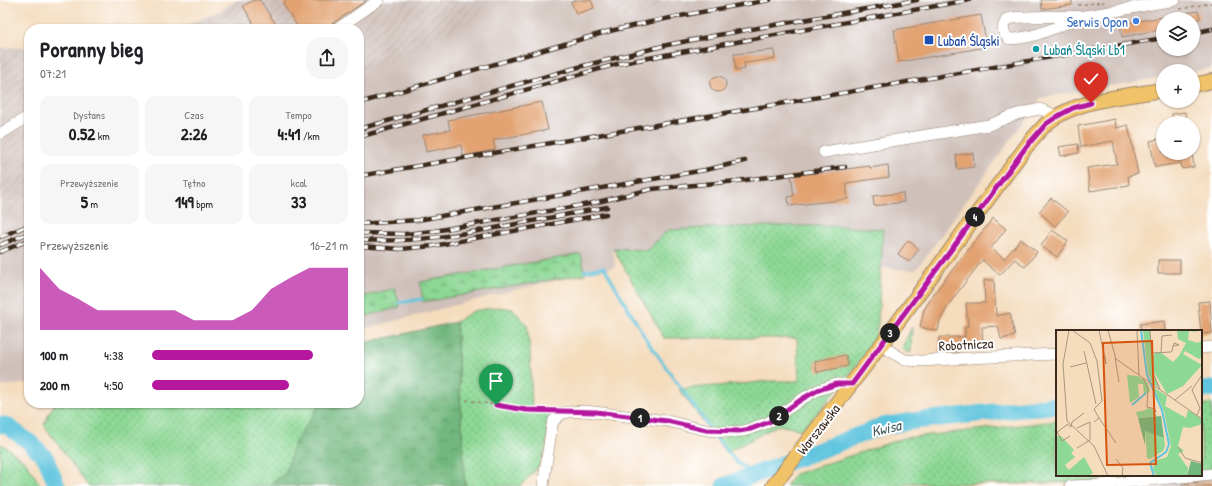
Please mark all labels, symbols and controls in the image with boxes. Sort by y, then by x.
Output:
place label: Serwis Opon [1067,12,1128,32]
map controls [1156,12,1200,160]
button: layers [1156,12,1200,56]
marker: Serwis Opon [1131,16,1141,26]
place label: Lubań Śląski [938,31,1000,50]
text: Poranny bieg [40,34,143,64]
marker: Lubań Śląski [923,34,935,46]
button: share [306,37,348,79]
place label: Lubań Śląski Lb1 [1044,40,1125,59]
marker: Lubań Śląski Lb1 [1031,44,1041,54]
pin [1074,62,1108,103]
text: 07:21 [40,64,66,82]
button: + [1156,64,1200,108]
icon: check [1080,68,1102,90]
text: Dystans [74,108,105,122]
text: Czas [184,108,204,122]
text: Tempo [286,108,312,122]
button: − [1156,116,1200,160]
text: 0.52 [69,122,95,145]
text: 2:26 [181,122,207,145]
text: 4:41 [278,122,300,145]
text: km [95,129,110,143]
text: /km [300,129,320,143]
text: Przewyższenie [60,176,118,190]
text: Tętno [183,176,205,190]
text: kcal [291,176,307,190]
text: 5 [81,190,88,213]
text: 149 [175,190,194,213]
text: 33 [291,190,306,213]
text: m [88,197,98,211]
text: bpm [194,197,213,211]
pin: 4 [965,207,985,227]
text: 4 [973,210,977,224]
text: Przewyższenie [40,236,109,254]
text: 16–21 m [310,236,348,254]
pin: 3 [880,323,900,343]
text: 3 [888,326,892,340]
inset map [1056,330,1202,476]
street label: Robotnicza [938,333,994,355]
text: 100 m [40,346,68,364]
text: 4:38 [104,346,123,364]
pin [479,364,513,405]
icon: arrive [485,370,507,392]
text: 200 m [40,376,70,394]
text: 4:50 [104,376,123,394]
street label: Warszawska [792,399,844,458]
pin: 2 [769,406,789,426]
pin: 1 [630,408,650,428]
text: 2 [776,409,782,423]
text: 1 [638,411,642,425]
water label: Kwisa [869,414,905,442]

